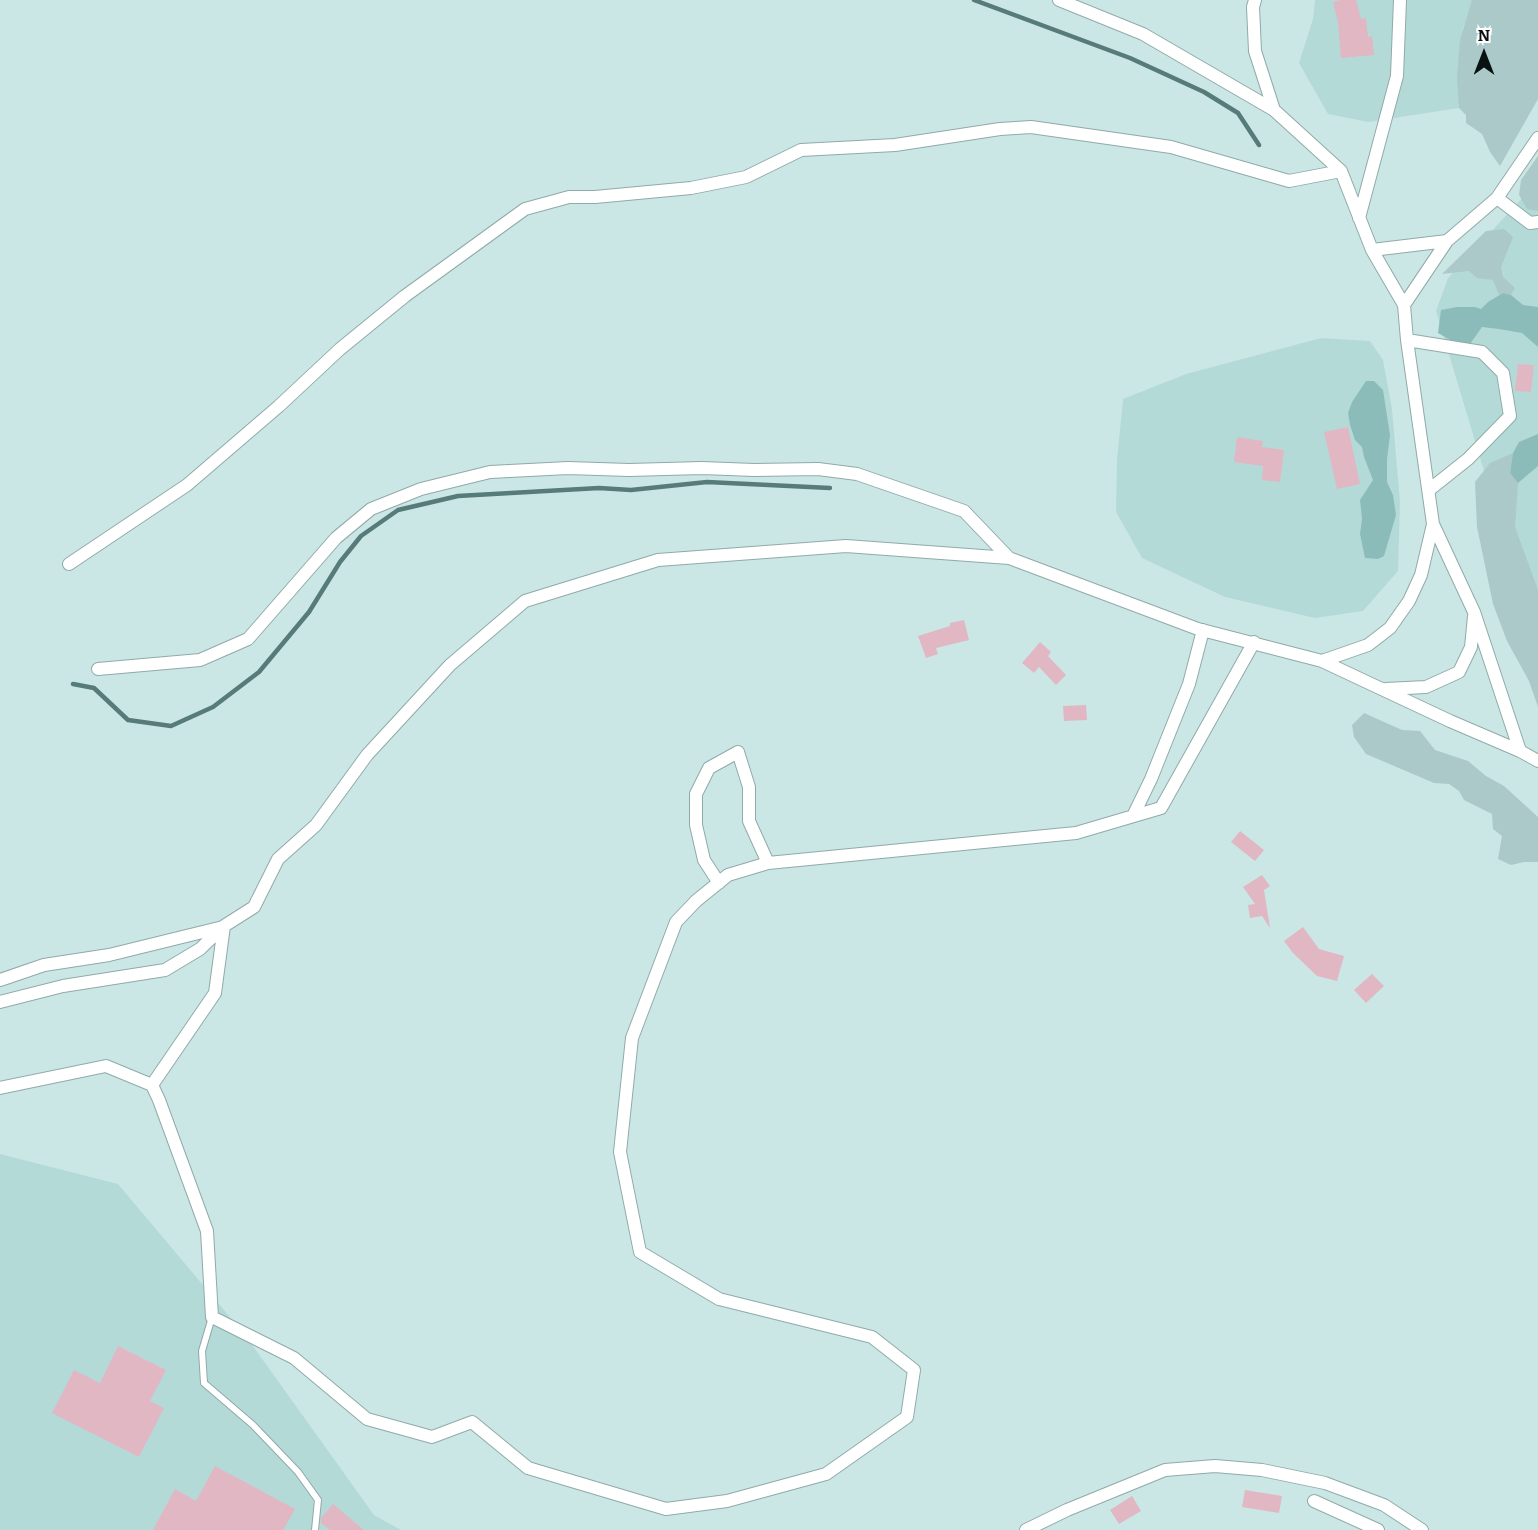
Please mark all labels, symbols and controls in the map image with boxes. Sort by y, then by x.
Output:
north arrow [1454,24,1514,84]
text: N [1478,26,1490,45]

